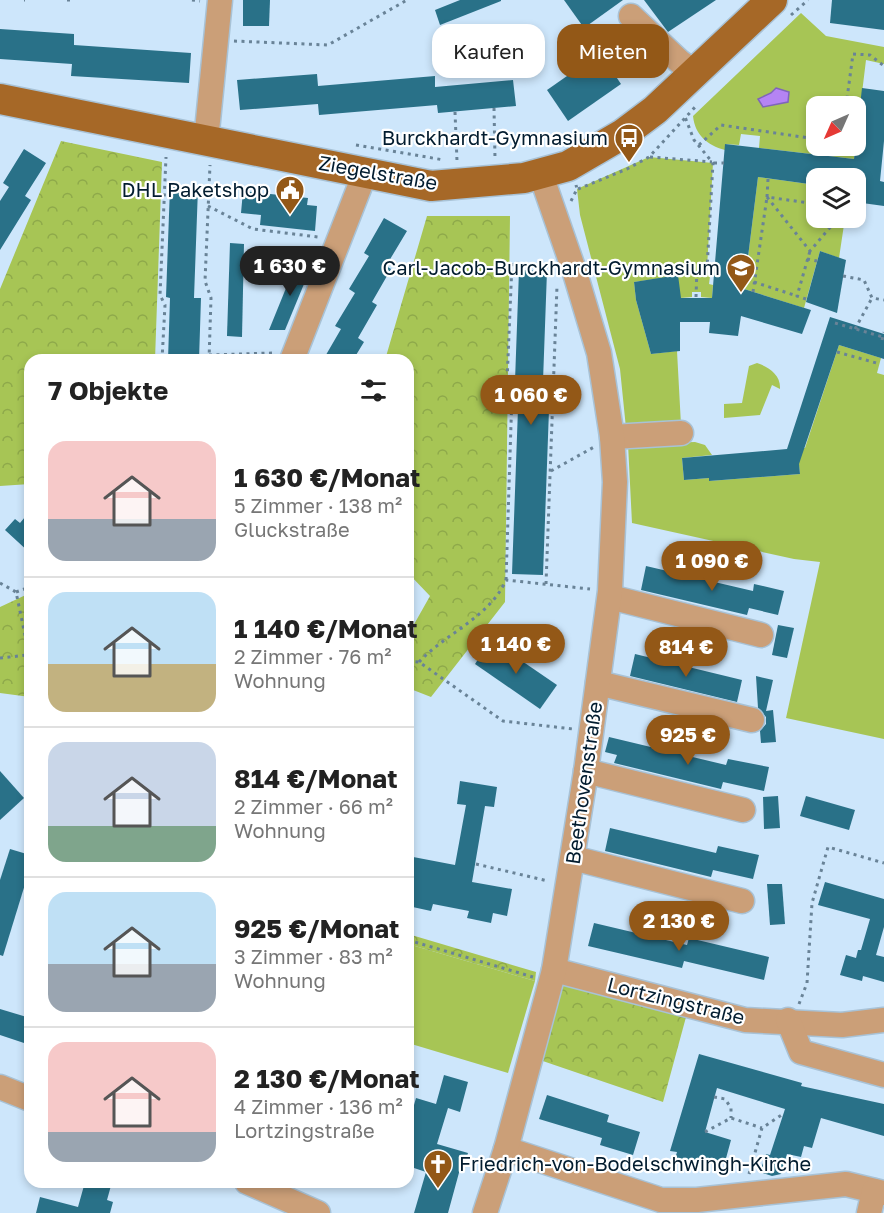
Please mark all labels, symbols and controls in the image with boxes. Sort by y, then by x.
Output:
chip: Kaufen [432,24,545,78]
chip: Mieten [557,24,669,78]
north arrow [806,96,866,156]
map controls [806,96,866,228]
bus stop icon: Burckhardt-Gymnasium [613,122,645,164]
place label: Burckhardt-Gymnasium [382,125,608,149]
street label: Ziegelstraße [317,150,439,194]
button: layers [806,168,866,228]
public building icon: DHL Paketshop [274,174,306,216]
place label: DHL Paketshop [122,177,269,201]
pin: 1 630 € [235,246,345,297]
school or university icon: Carl-Jacob-Burckhardt-Gymnasium [725,252,757,294]
text: 1 630 € [254,253,326,277]
place label: Carl-Jacob-Burckhardt-Gymnasium [383,255,720,279]
icon: filters [357,374,390,407]
text: 7 Objekte [48,375,168,406]
pin: 1 060 € [476,375,586,426]
text: 1 060 € [494,382,568,406]
text: 1 630 €/Monat [234,462,420,493]
icon: home [96,465,168,537]
text: 5 Zimmer · 138 m² [234,493,402,517]
text: Gluckstraße [234,517,350,541]
pin: 1 090 € [657,541,767,592]
text: 1 090 € [675,548,749,572]
text: 1 140 €/Monat [234,613,418,644]
icon: home [96,616,168,688]
pin: 1 140 € [461,624,571,675]
pin: 814 € [644,627,728,678]
text: 1 140 € [481,631,551,655]
text: 814 € [659,634,713,658]
text: 2 Zimmer · 76 m² [234,644,391,668]
text: Wohnung [234,668,326,692]
street label: Beethovenstraße [560,700,606,866]
pin: 925 € [646,715,730,766]
text: 925 € [660,722,716,746]
text: 814 €/Monat [234,763,398,794]
icon: home [96,766,168,838]
text: 2 Zimmer · 66 m² [234,794,393,818]
text: Wohnung [234,818,326,842]
pin: 2 130 € [624,901,734,952]
text: 2 130 € [643,908,715,932]
text: 925 €/Monat [234,913,400,944]
icon: home [96,916,168,988]
text: 3 Zimmer · 83 m² [234,944,393,968]
text: Wohnung [234,968,326,992]
street label: Lortzingstraße [605,971,747,1029]
text: 2 130 €/Monat [234,1063,420,1094]
icon: home [96,1066,168,1138]
text: 4 Zimmer · 136 m² [234,1094,403,1118]
text: Lortzingstraße [234,1118,375,1142]
church icon: Friedrich-von-Bodelschwingh-Kirche [422,1148,454,1190]
place label: Friedrich-von-Bodelschwingh-Kirche [459,1151,811,1175]

